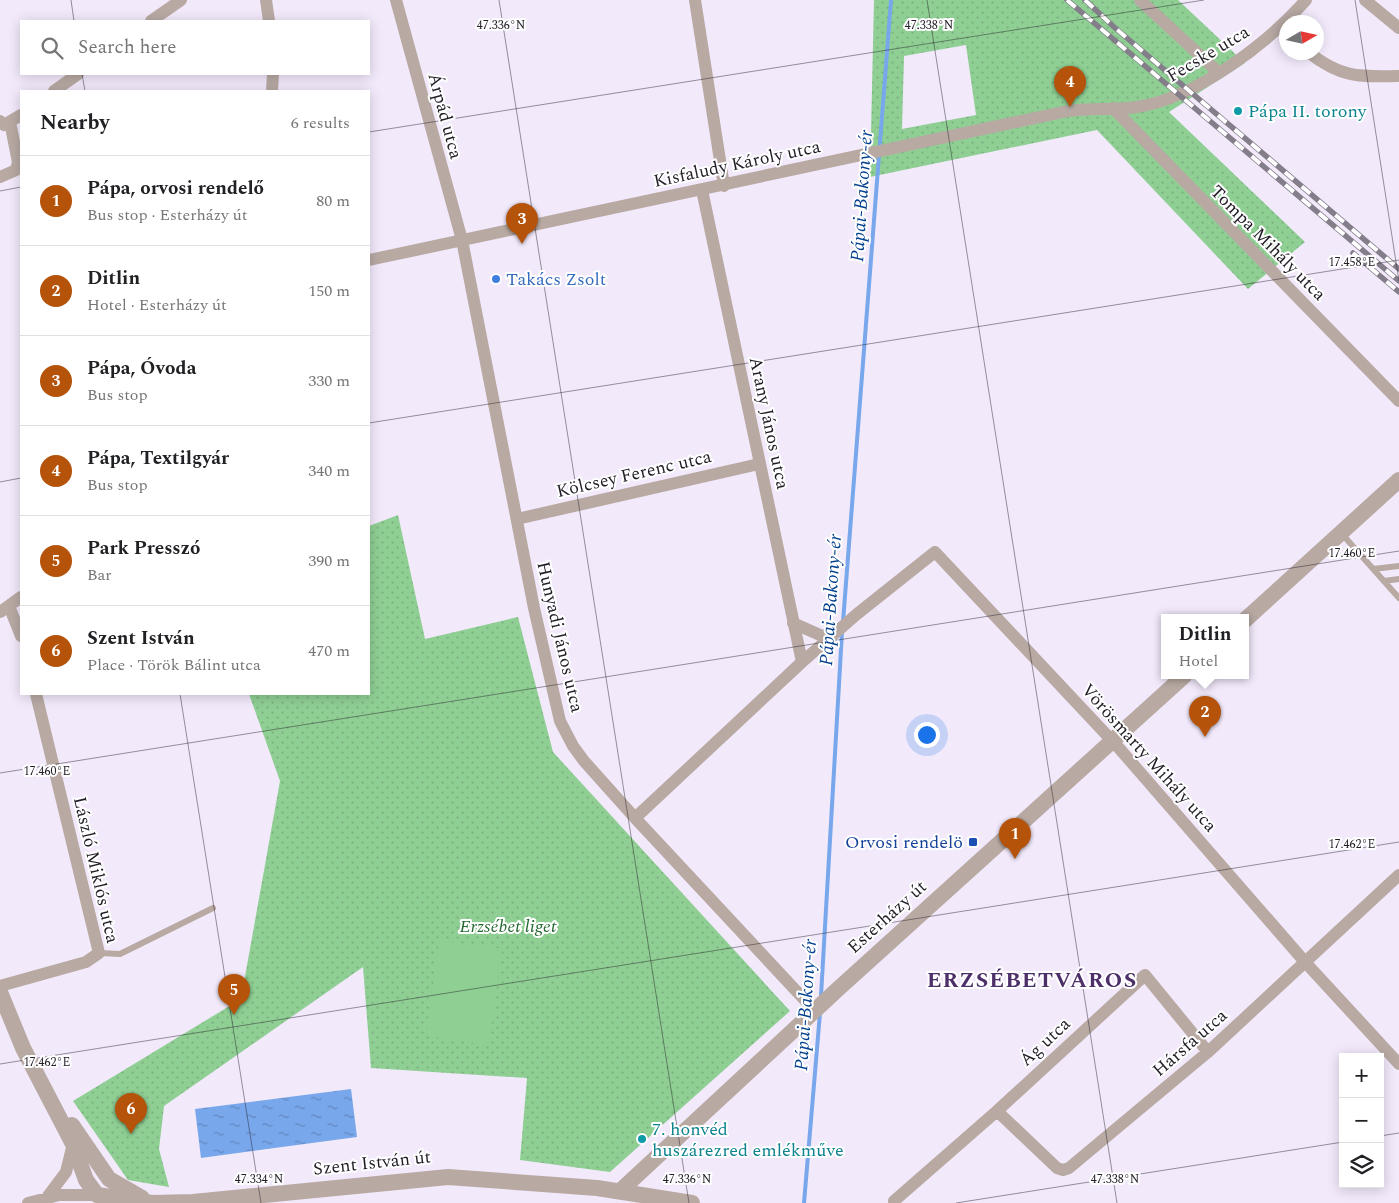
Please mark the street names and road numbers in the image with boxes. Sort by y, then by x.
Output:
street label: Fecske utca [1161,19,1255,89]
street label: Árpád utca [421,70,470,162]
street label: Kisfaludy Károly utca [651,133,823,195]
street label: Tompa Mihály utca [1204,179,1332,307]
street label: Arany János utca [742,354,796,492]
street label: Kölcsey Ferenc utca [554,443,714,505]
street label: Hunyadi János utca [529,559,591,715]
street label: Vörösmarty Mihály utca [1075,678,1223,839]
street label: László Miklós utca [66,794,126,946]
street label: Esterházy út [841,874,933,960]
street label: Hársfa utca [1147,1003,1234,1083]
street label: Ág utca [1013,1011,1077,1073]
street label: Szent István út [312,1143,432,1183]

